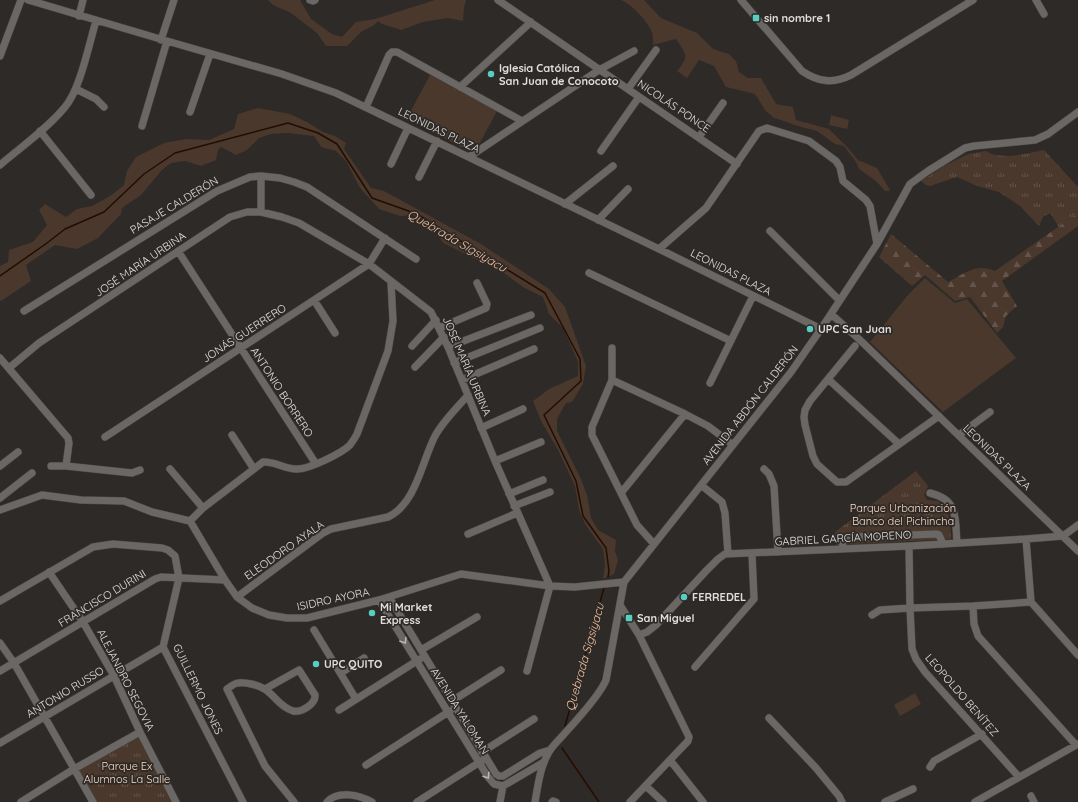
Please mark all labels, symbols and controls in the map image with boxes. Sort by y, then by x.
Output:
place label: sin nombre 1 [764,11,830,25]
marker: sin nombre 1 [751,13,761,23]
place label: Iglesia Católica San Juan de Conocoto [499,61,619,88]
marker: Iglesia Católica San Juan de Conocoto [486,69,496,79]
street label: NICOLÁS PONCE [635,76,713,136]
street label: LEONIDAS PLAZA [396,104,482,156]
street label: PASAJE CALDERÓN [127,173,221,237]
water label: Quebrada Sigsiyacu [405,206,510,276]
street label: JOSÉ MARÍA URBINA [92,228,188,300]
street label: LEONIDAS PLAZA [688,246,774,298]
street label: JONÁS GUERRERO [199,301,289,365]
street label: JOSÉ MARÍA URBINA [440,314,494,418]
place label: UPC San Juan [818,322,891,336]
marker: UPC San Juan [805,324,815,334]
street label: AVENIDA ABDÓN CALDERÓN [699,342,801,468]
street label: ANTONIO BORRERO [248,344,316,440]
street label: LEONIDAS PLAZA [960,421,1034,493]
park label: Parque Urbanización Banco del Pichincha [850,501,956,528]
street label: ELEODORO AYALA [241,517,327,583]
street label: GABRIEL GARCÍA MORENO [774,527,912,549]
street label: FRANCISCO DURINI [56,566,148,630]
street label: ISIDRO AYORA [295,584,371,614]
place label: FERREDEL [692,590,746,604]
marker: FERREDEL [679,592,689,602]
place label: Mi Market Express [380,600,432,627]
water label: Quebrada Sigsiyacu [562,600,607,713]
marker: Mi Market Express [367,608,377,618]
place label: San Miguel [637,611,695,625]
marker: San Miguel [624,613,634,623]
street label: ALEJANDRO SEGOVIA [94,627,158,733]
one-way arrow [400,637,407,644]
street label: GUILLERMO JONES [170,641,226,737]
street label: LEOPOLDO BENÍTEZ [922,651,1002,739]
place label: UPC QUITO [324,657,382,671]
marker: UPC QUITO [311,659,321,669]
street label: ANTONIO RUSSO [24,663,106,721]
street label: AVENIDA YALOMAN [428,665,492,757]
park label: Parque Ex Alumnos La Salle [84,759,170,786]
one-way arrow [482,771,489,778]

